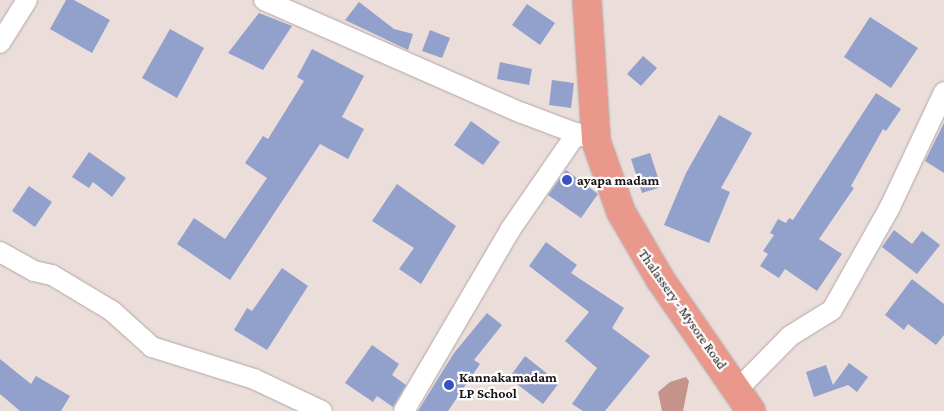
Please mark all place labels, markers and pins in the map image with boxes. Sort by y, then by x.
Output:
place label: ayapa madam [577,172,659,188]
marker: ayapa madam [561,174,573,186]
place label: Kannakamadam LP School [459,369,557,402]
marker: Kannakamadam LP School [443,379,455,391]

